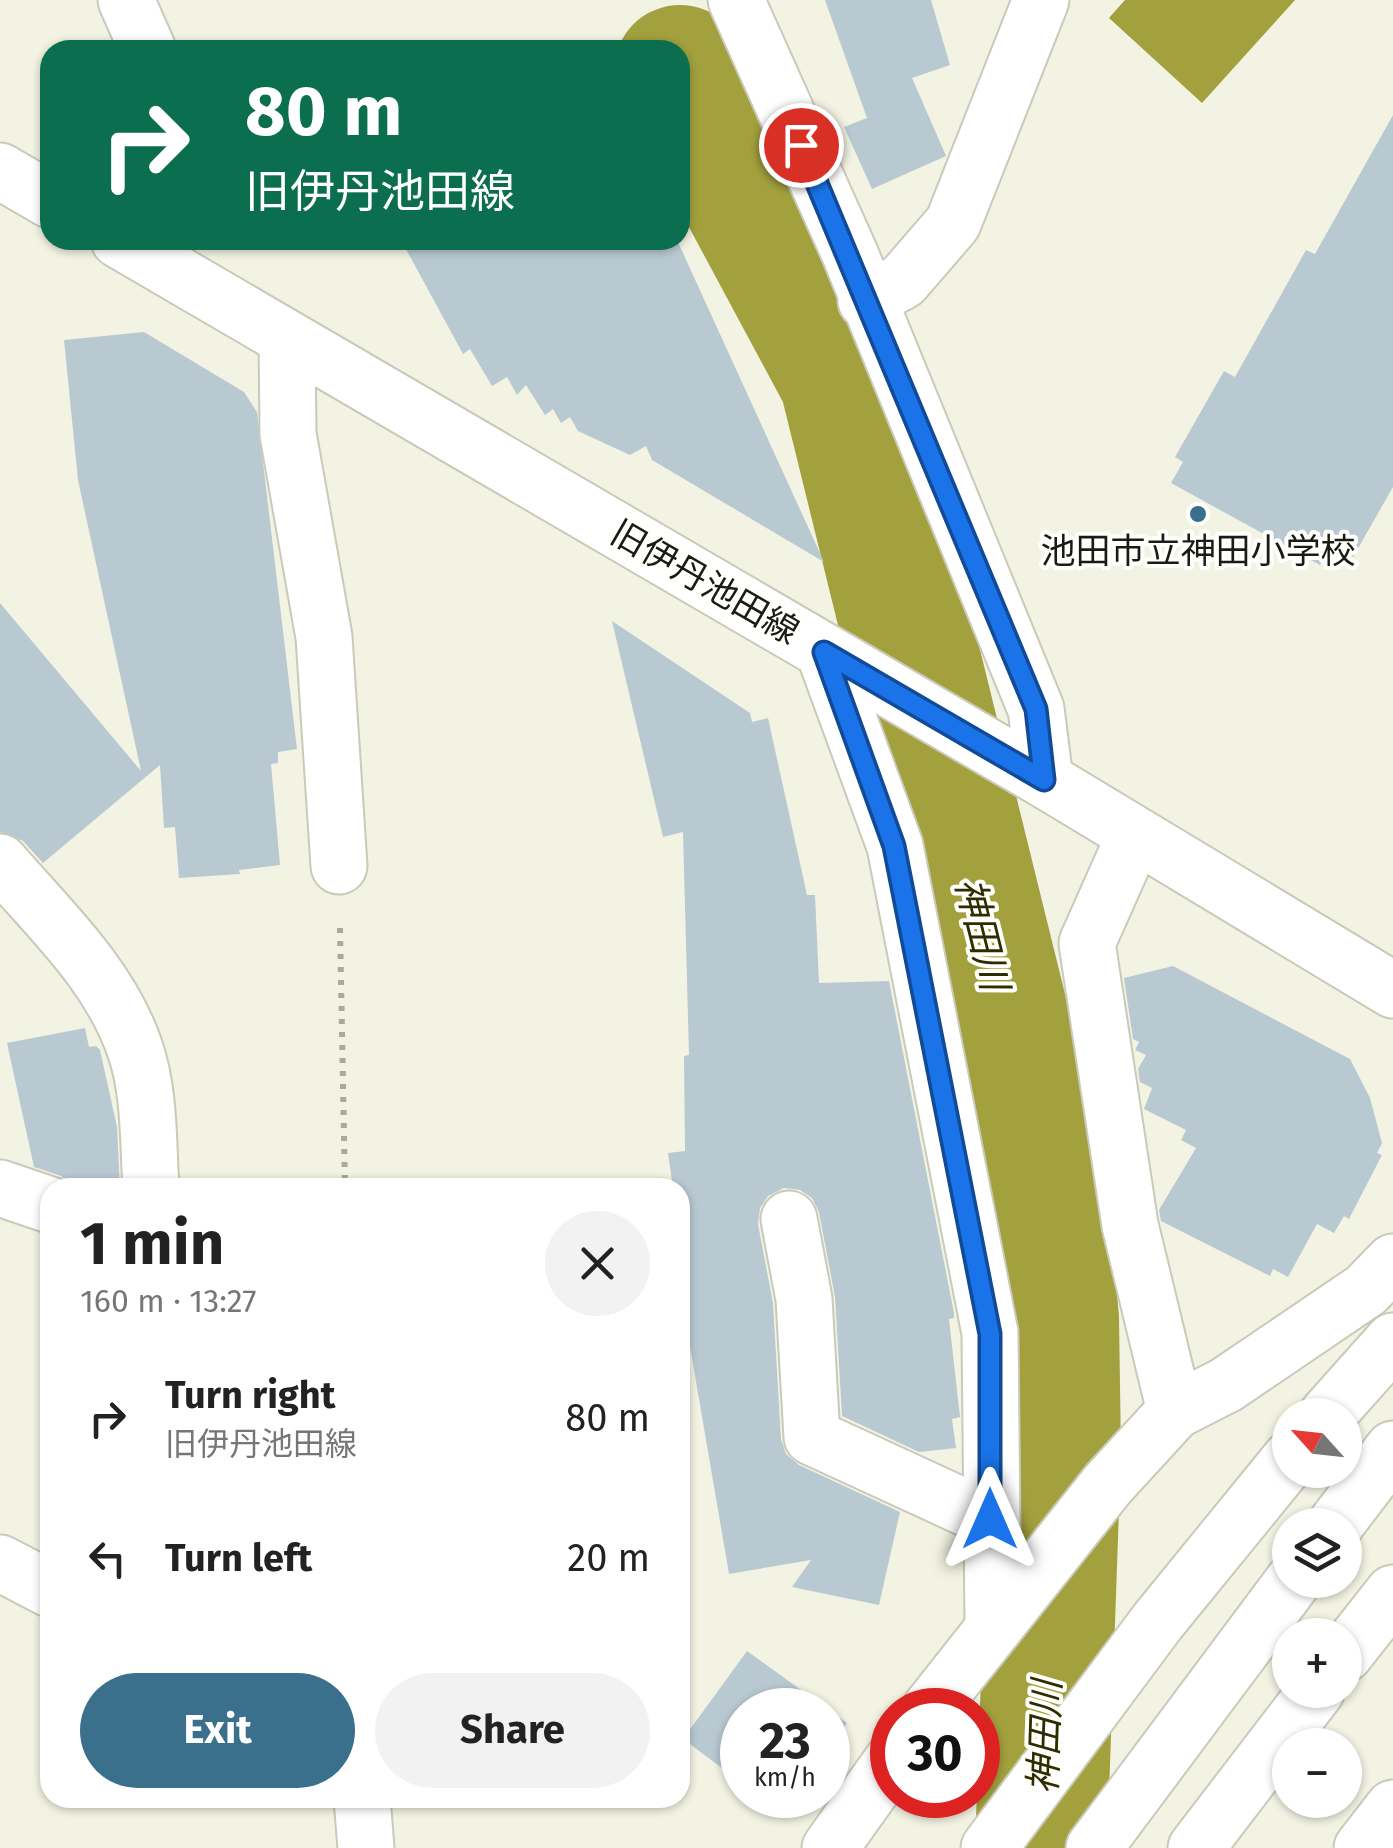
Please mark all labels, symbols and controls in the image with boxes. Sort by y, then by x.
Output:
text: 80 m [245,70,402,154]
icon: right [80,80,210,210]
pin [759,103,844,188]
icon: arrive [774,118,829,173]
text: 旧伊丹池田線 [245,165,515,219]
marker: 池田市立神田小学校 [1187,503,1209,525]
street label: 旧伊丹池田線 [604,511,806,653]
place label: 池田市立神田小学校 [1040,530,1356,572]
water label: 神田川 [946,873,1019,999]
text: 1 min [80,1208,224,1280]
button: close [545,1211,650,1316]
text: 160 m · 13:27 [80,1282,257,1320]
text: Turn right [165,1372,335,1418]
icon: right [80,1391,135,1446]
text: 80 m [565,1395,650,1441]
north arrow [1272,1398,1362,1488]
map controls [1272,1398,1362,1818]
text: 旧伊丹池田線 [165,1425,357,1463]
position arrow [938,1467,1042,1571]
button: layers [1272,1508,1362,1598]
icon: left [80,1531,135,1586]
text: Turn left [165,1535,312,1581]
text: 20 m [567,1535,650,1581]
button: + [1272,1618,1362,1708]
button: Exit [80,1673,355,1788]
button: Share [375,1673,650,1788]
water label: 神田川 [1020,1675,1070,1795]
speed limit sign: 30 [870,1688,1000,1818]
text: 23 [759,1711,811,1771]
button: − [1272,1728,1362,1818]
text: km/h [754,1763,816,1793]

